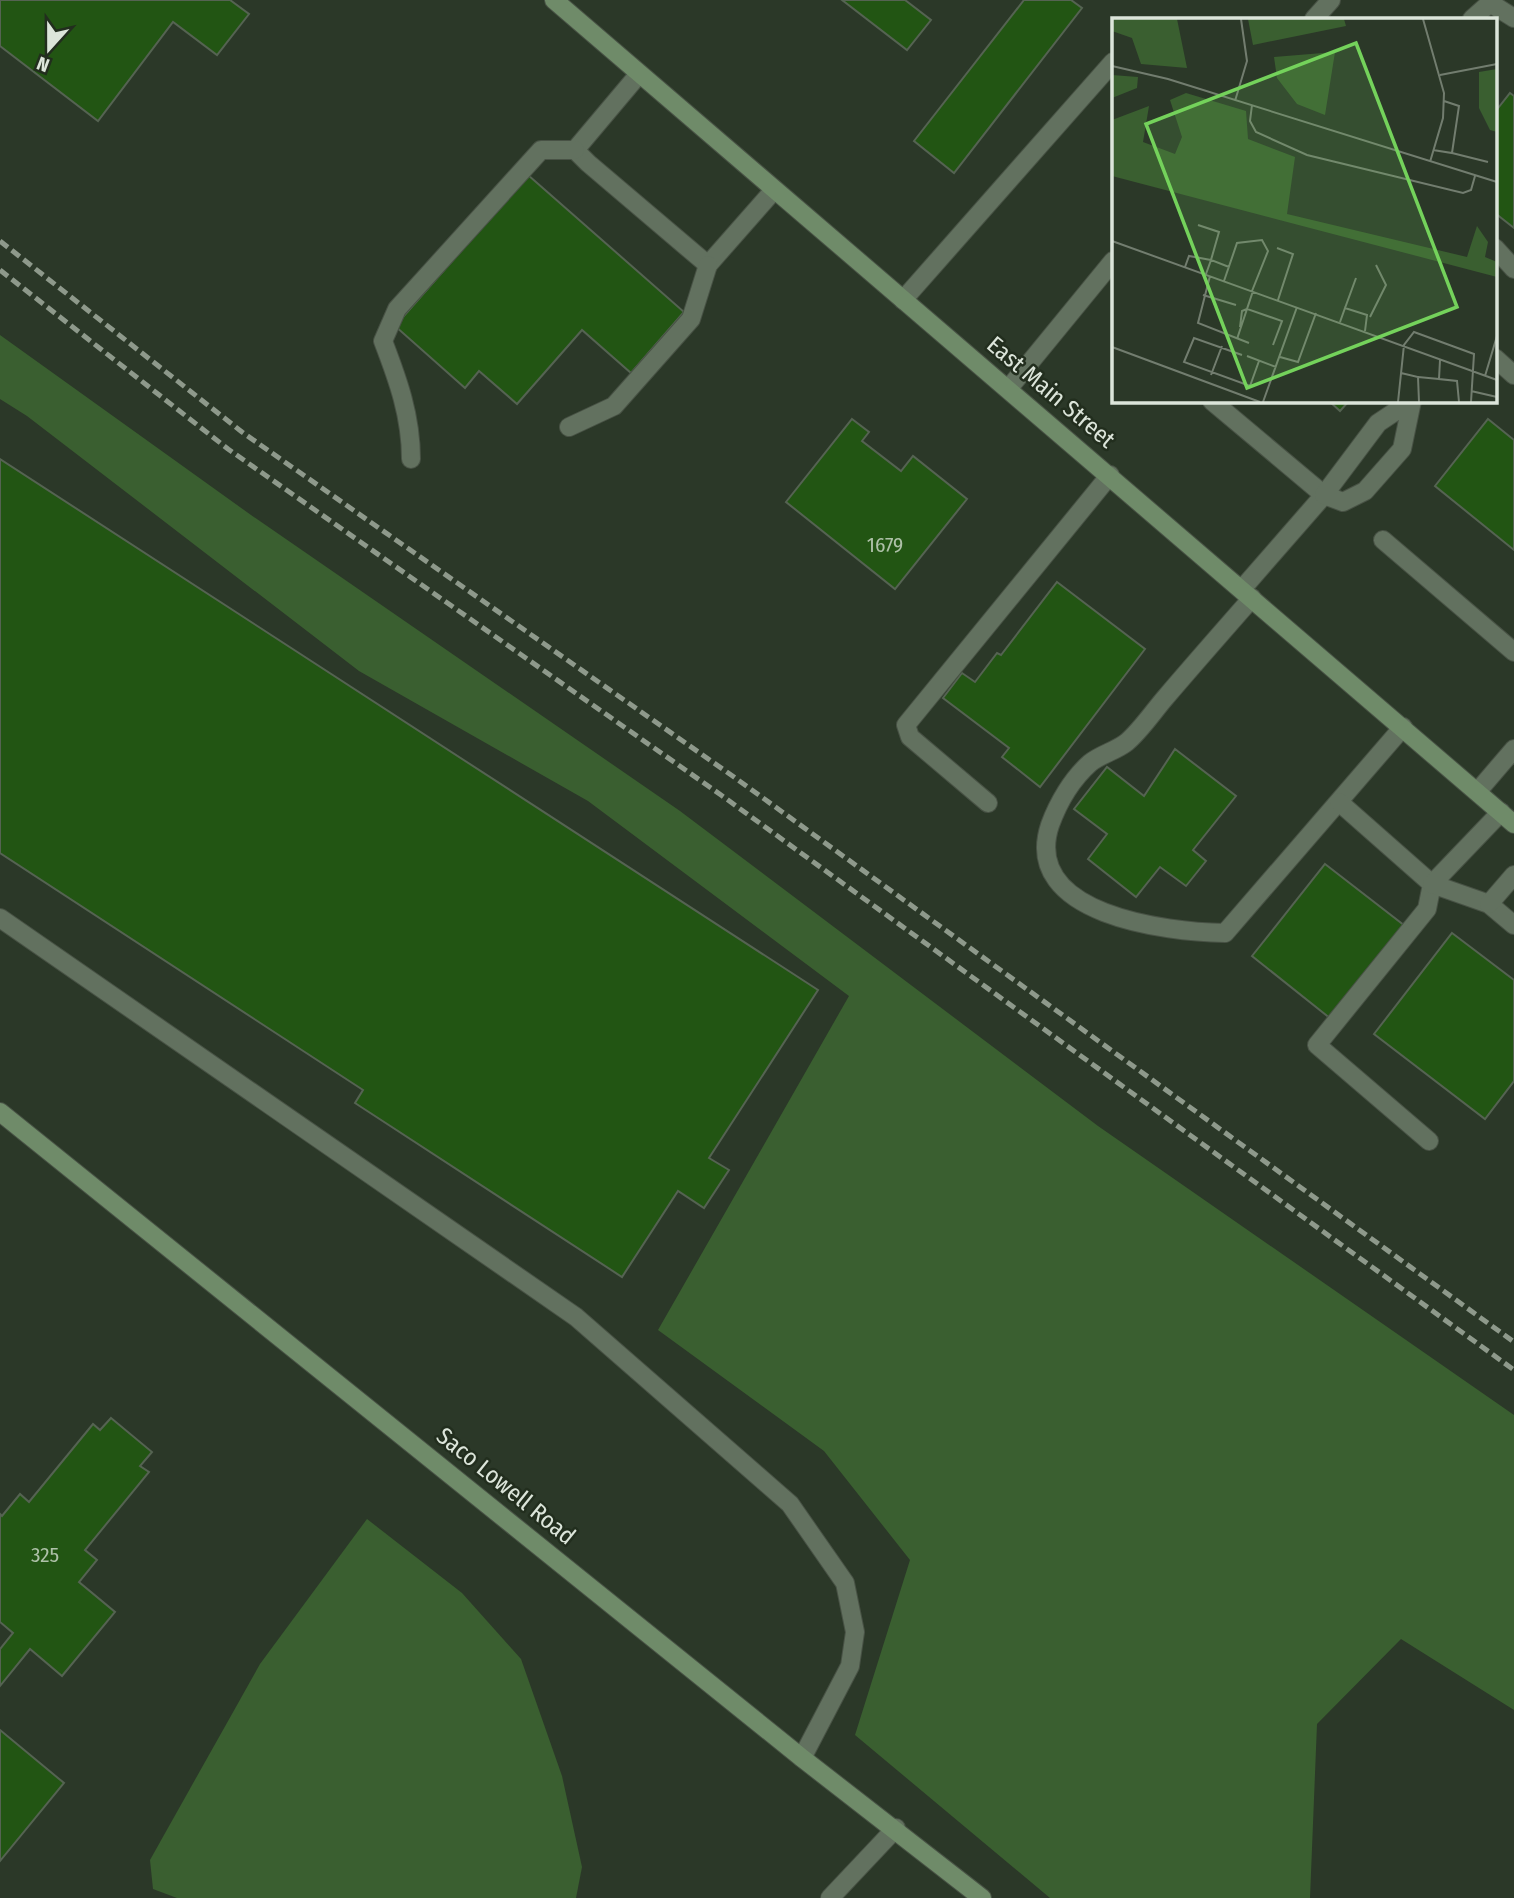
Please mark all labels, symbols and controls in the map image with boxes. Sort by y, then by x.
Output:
north arrow [14,14,84,84]
inset map [1112,18,1496,402]
text: N [34,52,53,77]
street label: East Main Street [981,330,1121,454]
house number: 1679 [867,532,903,558]
street label: Saco Lowell Road [431,1422,581,1550]
house number: 325 [31,1542,59,1568]

